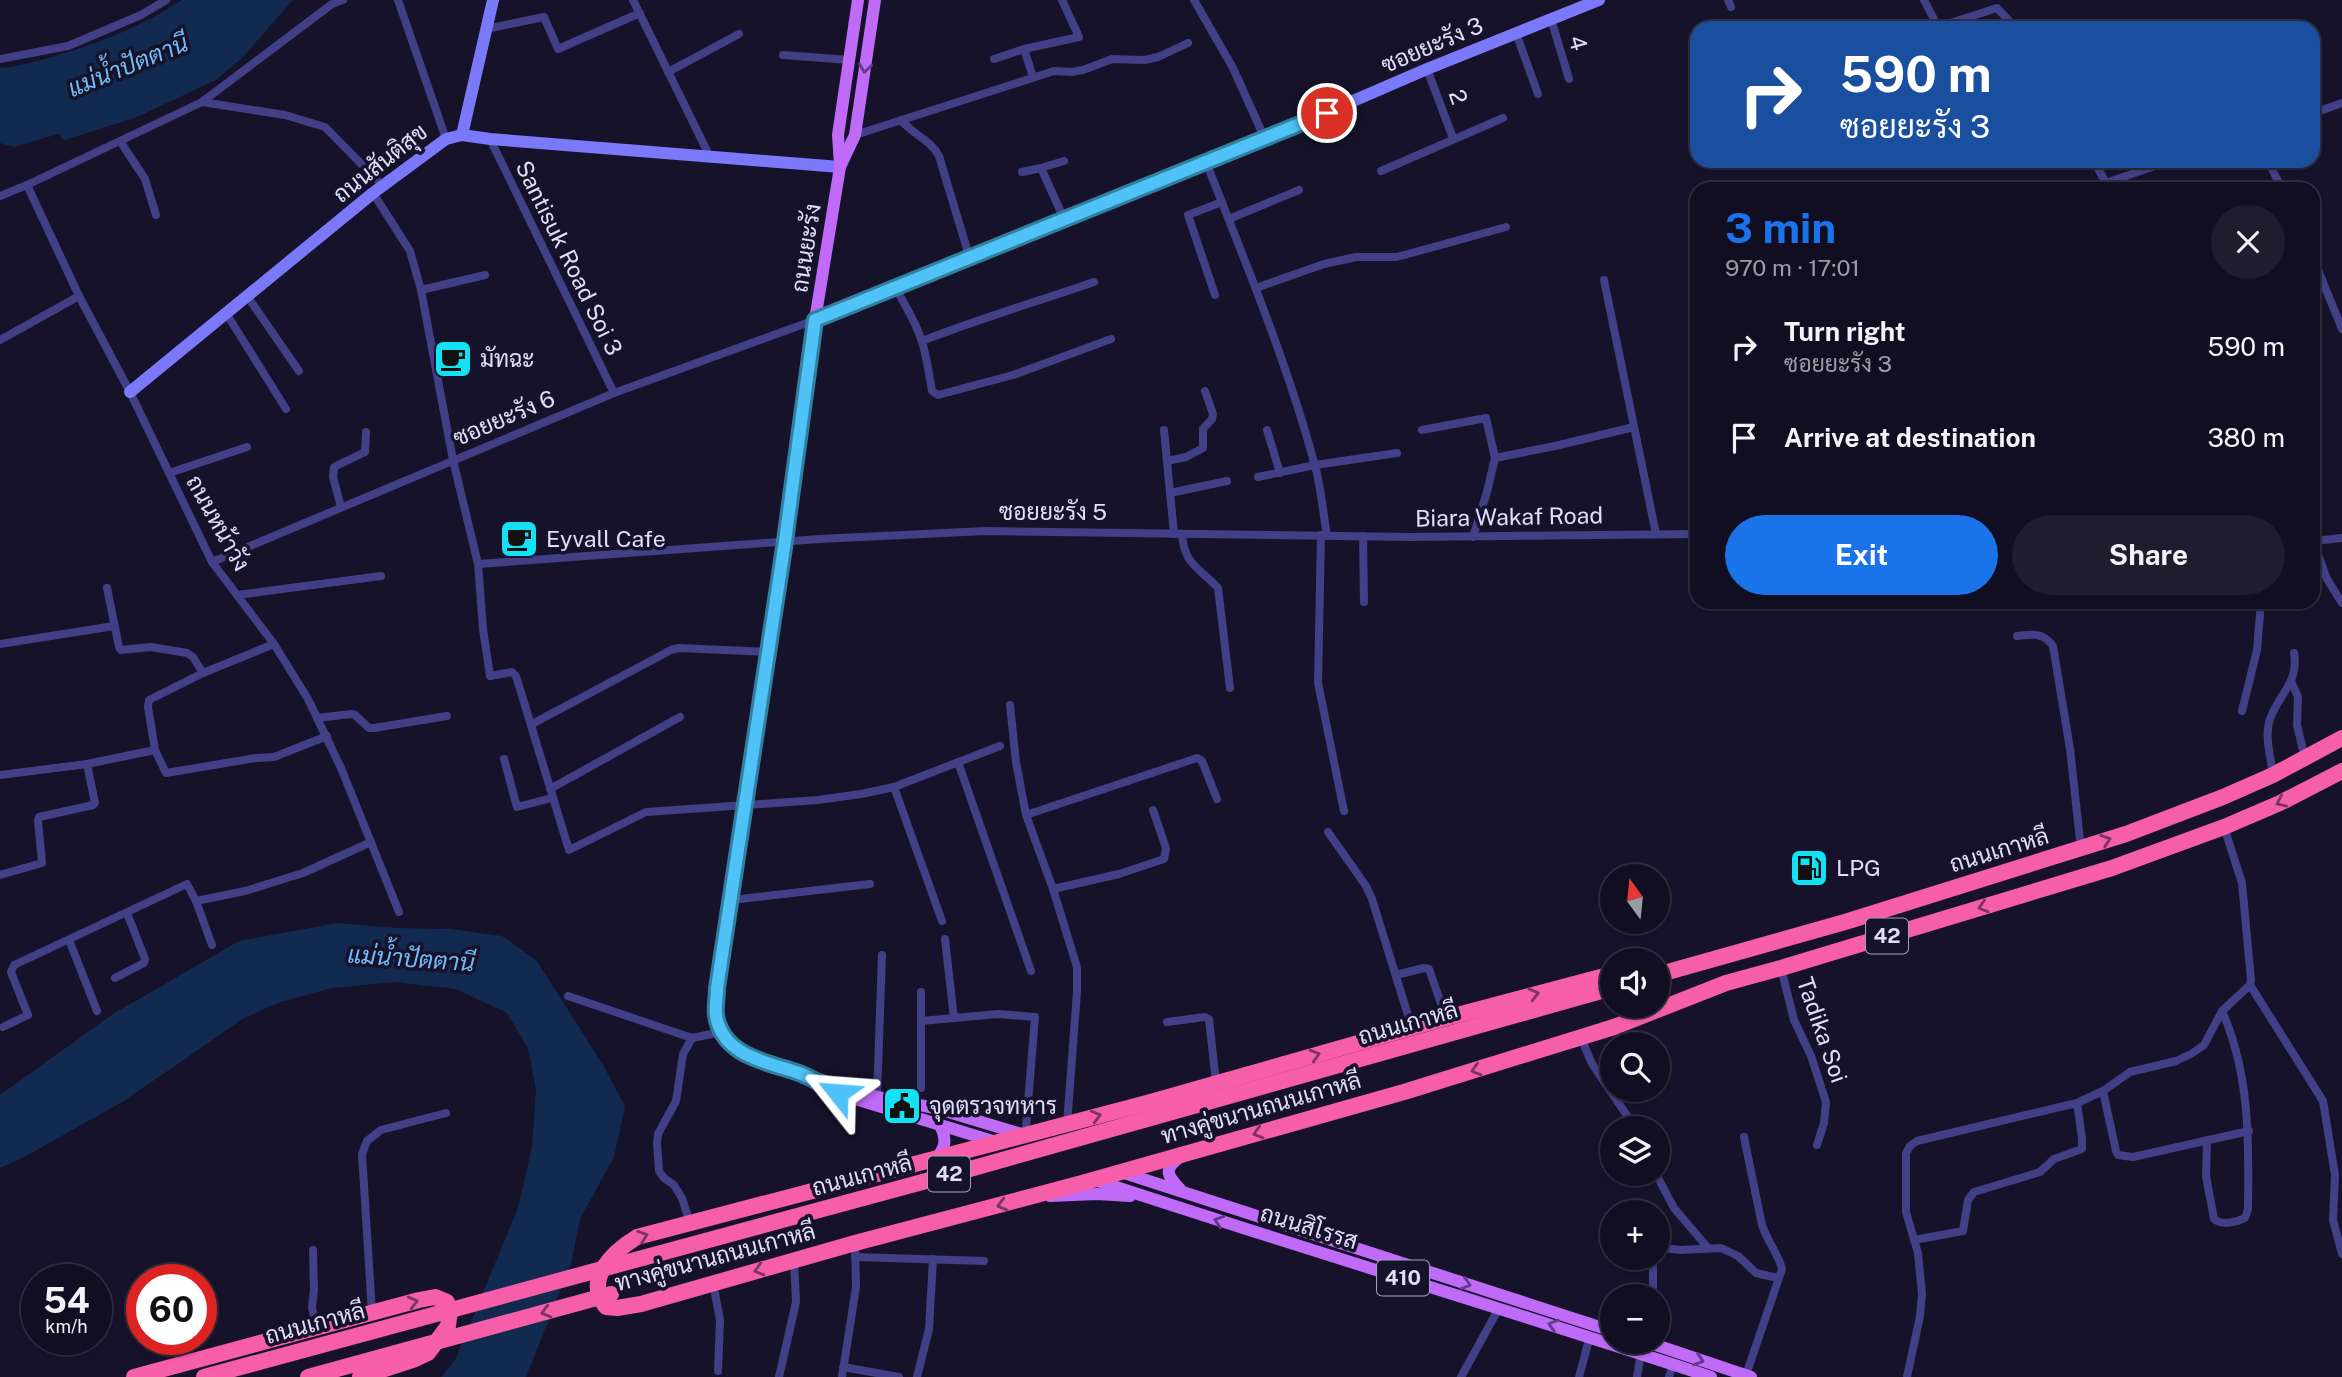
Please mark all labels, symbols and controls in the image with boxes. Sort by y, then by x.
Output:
street label: ซอยยะรัง 3 [1377,11,1487,78]
water label: แม่น้ำปัตตานี [61,23,194,102]
street label: 4 [1564,32,1593,54]
text: 590 m [1840,45,1992,103]
icon: right [1725,49,1816,140]
one-way arrow [858,62,873,73]
pin [1297,83,1357,143]
street label: 2 [1443,86,1474,108]
icon: arrive [1308,94,1346,132]
text: ซอยยะรัง 3 [1840,108,1990,145]
street label: ถนนสันติสุข [327,118,434,210]
street label: Santisuk Road Soi 3 [511,156,628,360]
street label: ถนนยะรัง [785,202,826,294]
text: 3 min [1725,203,1836,252]
button: close [2211,205,2285,279]
text: 970 m · 17:01 [1725,254,1860,281]
text: Turn right [1784,316,1906,347]
icon: right [1725,328,1763,366]
text: 590 m [2208,331,2285,362]
cafe icon: มัทฉะ [432,338,474,380]
place label: มัทฉะ [480,345,535,372]
text: ซอยยะรัง 3 [1784,350,1892,377]
street label: ซอยยะรัง 6 [449,384,559,451]
icon: arrive [1725,419,1763,457]
text: Arrive at destination [1784,422,2036,453]
text: 380 m [2207,422,2285,453]
street label: ถนนหน้าวัง [181,470,257,575]
street label: ซอยยะรัง 5 [999,498,1107,525]
street label: Biara Wakaf Road [1415,501,1603,532]
button: Exit [1725,515,1998,595]
button: Share [2012,515,2285,595]
cafe icon: Eyvall Cafe [498,518,540,560]
place label: Eyvall Cafe [546,525,666,552]
one-way arrow [2276,794,2288,808]
street label: ถนนเกาหลี [1946,821,2052,877]
one-way arrow [2099,834,2112,848]
fuel station icon: LPG [1788,847,1830,889]
place label: LPG [1836,854,1881,881]
north arrow [1600,864,1670,934]
map controls [1600,864,1670,1354]
one-way arrow [1977,898,1989,913]
road number: 42 [1866,918,1908,954]
water label: แม่น้ำปัตตานี [347,935,478,977]
button: sound [1600,948,1670,1018]
street label: Tadika Soi [1792,974,1853,1086]
one-way arrow [1528,988,1540,1002]
street label: ถนนเกาหลี [1355,994,1461,1050]
button: search [1600,1032,1670,1102]
one-way arrow [1309,1049,1321,1064]
position arrow [801,1056,875,1130]
one-way arrow [1471,1061,1483,1076]
street label: ทางคู่ขนานถนนเกาหลี [1157,1065,1365,1153]
public building icon: จุดตรวจทหาร [881,1085,923,1127]
place label: จุดตรวจทหาร [929,1092,1057,1122]
one-way arrow [1090,1110,1102,1125]
button: layers [1600,1116,1670,1186]
one-way arrow [1252,1124,1264,1139]
street label: ถนนเกาหลี [809,1147,915,1201]
road number: 42 [928,1156,970,1192]
one-way arrow [996,1197,1008,1212]
street label: ถนนสิโรรส [1257,1197,1362,1254]
button: + [1600,1200,1670,1270]
one-way arrow [1214,1215,1226,1229]
street label: ทางคู่ขนานถนนเกาหลี [611,1216,819,1300]
one-way arrow [636,1230,648,1244]
road number: 410 [1377,1260,1429,1296]
one-way arrow [753,1262,765,1277]
speed limit sign: 60 [126,1264,217,1355]
one-way arrow [1459,1276,1471,1290]
text: 54 [43,1280,90,1321]
button: − [1600,1284,1670,1354]
street label: ถนนเกาหลี [262,1295,368,1349]
one-way arrow [407,1296,419,1310]
one-way arrow [540,1303,552,1318]
text: km/h [45,1316,88,1337]
one-way arrow [1548,1319,1560,1334]
one-way arrow [1692,1352,1705,1366]

